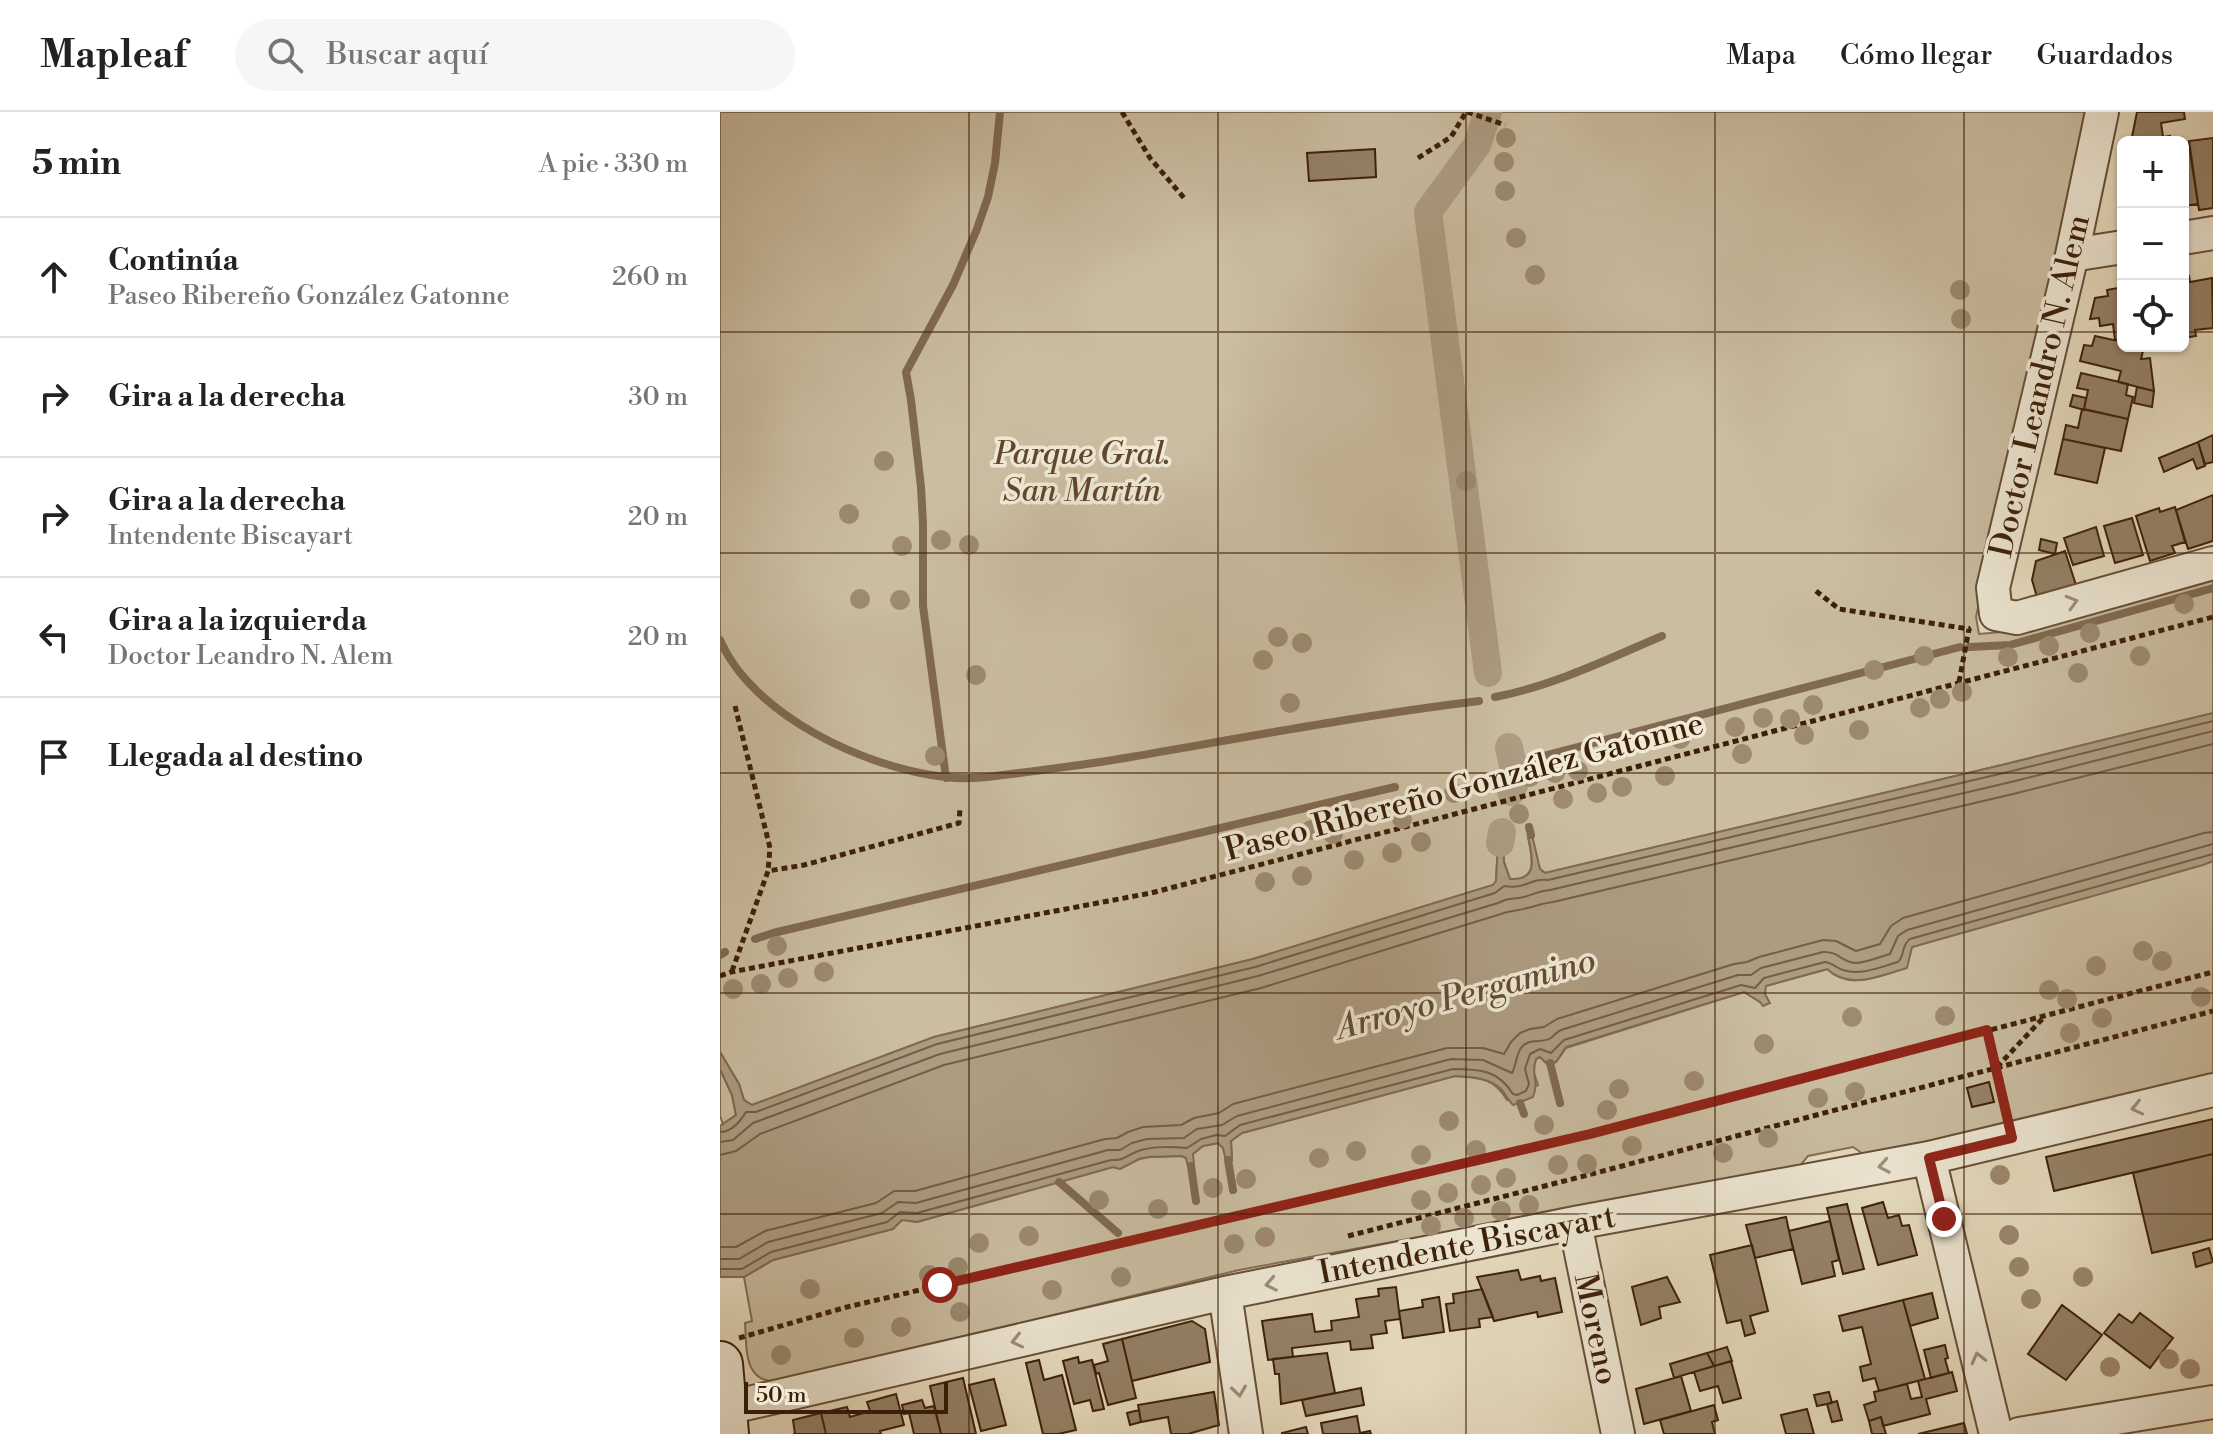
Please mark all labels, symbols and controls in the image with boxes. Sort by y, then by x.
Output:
search box [235,19,795,91]
text: Mapleaf [40,32,187,79]
icon: search [263,33,307,77]
text: Buscar aquí [327,36,488,74]
text: Mapa [1727,38,1796,73]
text: Cómo llegar [1840,38,1992,73]
text: Guardados [2036,38,2173,73]
map controls [2117,136,2189,352]
button: + [2117,136,2189,208]
text: 5 min [32,143,121,185]
text: A pie · 330 m [539,148,688,180]
button: − [2117,208,2189,280]
street label: Doctor Leandro N. Alem [1981,211,2099,561]
text: Continúa [108,242,239,280]
icon: ahead [32,255,76,299]
text: 260 m [612,261,688,293]
text: Paseo Ribereño González Gatonne [108,280,510,312]
button: locate [2117,280,2189,352]
icon: right [32,375,76,419]
text: Gira a la derecha [108,378,345,416]
text: 30 m [628,381,688,413]
park label: Parque Gral. San Martín [993,434,1170,511]
text: Gira a la derecha [108,482,345,520]
icon: right [32,495,76,539]
text: 20 m [628,501,688,533]
text: Intendente Biscayart [108,520,353,552]
one-way arrow [2064,595,2078,612]
text: Gira a la izquierda [108,602,367,640]
icon: left [32,615,76,659]
text: 20 m [628,621,688,653]
text: Doctor Leandro N. Alem [108,640,393,672]
street label: Paseo Ribereño González Gatonne [1220,704,1708,870]
icon: arrive [32,735,76,779]
text: Llegada al destino [108,738,363,776]
water label: Arroyo Pergamino [1328,940,1600,1051]
one-way arrow [2131,1099,2145,1116]
one-way arrow [1877,1157,1891,1174]
street label: Intendente Biscayart [1315,1197,1619,1293]
route end [1926,1201,1962,1237]
route start [922,1267,958,1303]
street label: Moreno [1565,1270,1627,1388]
one-way arrow [1264,1274,1278,1291]
one-way arrow [1011,1332,1025,1349]
one-way arrow [1970,1352,1987,1366]
scale bar [744,1378,948,1414]
text: 50 m [756,1382,807,1409]
one-way arrow [1230,1384,1247,1398]

